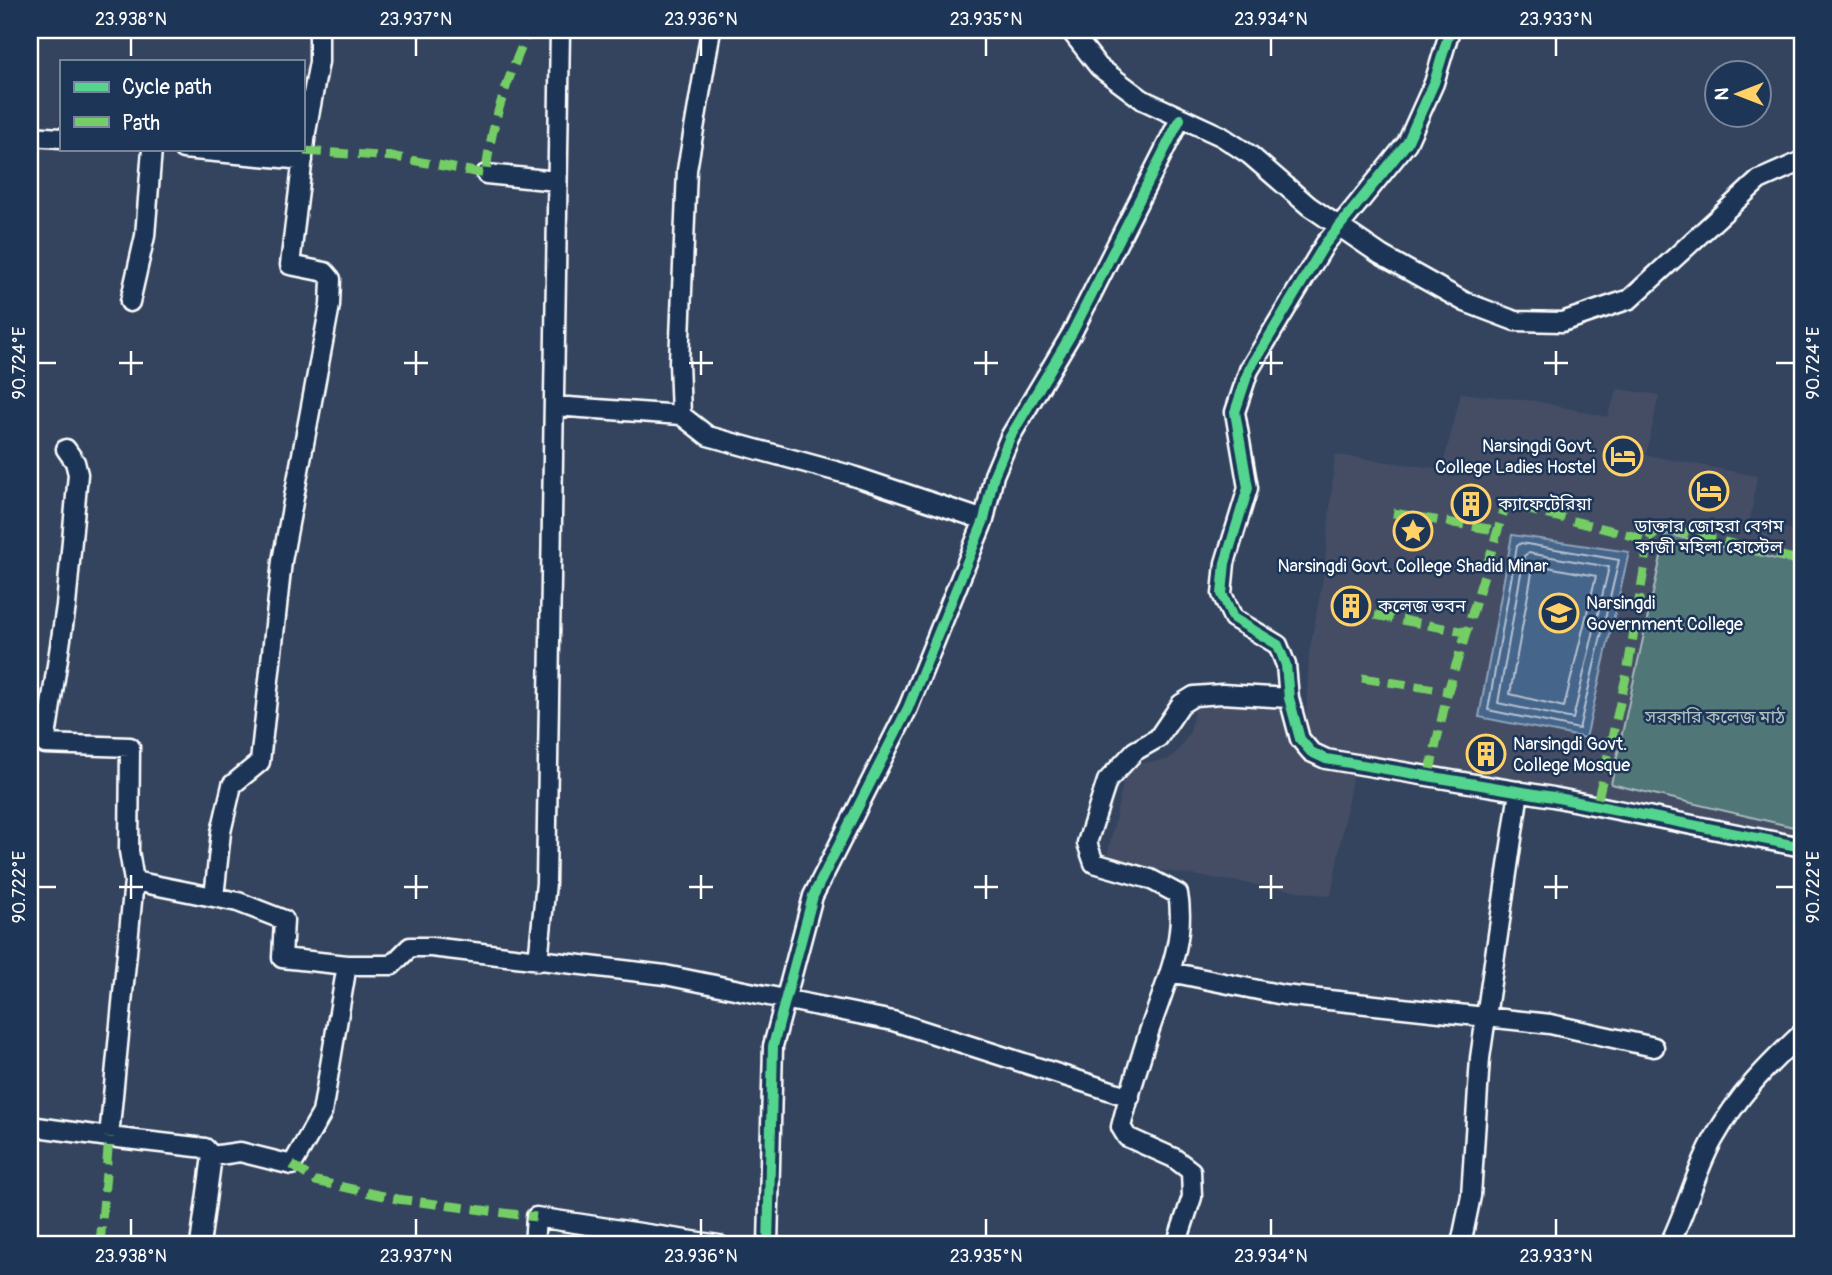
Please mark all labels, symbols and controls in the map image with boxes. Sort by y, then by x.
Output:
text: 23.938°N [95,8,167,31]
text: 23.937°N [380,8,452,31]
text: 23.936°N [664,8,738,31]
text: 23.935°N [950,8,1022,31]
text: 23.934°N [1234,8,1308,31]
text: 23.933°N [1520,8,1592,31]
legend [60,60,304,150]
north arrow [1702,60,1772,130]
text: Cycle path [122,74,212,101]
text: N [1710,87,1734,100]
text: Path [122,110,160,137]
text: 90.724°E [8,327,31,399]
text: 90.724°E [1802,327,1825,399]
place label: Narsingdi Govt. College Ladies Hostel [1435,435,1596,479]
hotel icon: Narsingdi Govt. College Ladies Hostel [1602,435,1644,477]
hotel icon: ডাক্তার জোহরা বেগম কাজী মহিলা হোস্টেল [1688,470,1730,512]
building icon: ক্যাফেটেরিয়া [1450,483,1492,525]
place label: ক্যাফেটেরিয়া [1497,493,1592,516]
place icon: Narsingdi Govt. College Shadid Minar [1392,510,1434,552]
place label: ডাক্তার জোহরা বেগম কাজী মহিলা হোস্টেল [1633,515,1785,559]
place label: Narsingdi Govt. College Shadid Minar [1277,555,1549,578]
building icon: কলেজ ভবন [1330,585,1372,627]
school or university icon: Narsingdi Government College [1538,592,1580,634]
place label: Narsingdi Government College [1586,592,1743,636]
place label: কলেজ ভবন [1377,595,1467,618]
park label: সরকারি কলেজ মাঠ [1644,706,1785,729]
building icon: Narsingdi Govt. College Mosque [1465,733,1507,775]
place label: Narsingdi Govt. College Mosque [1513,733,1630,777]
text: 90.722°E [8,851,31,923]
text: 90.722°E [1802,851,1825,923]
text: 23.938°N [95,1245,167,1268]
text: 23.937°N [380,1245,452,1268]
text: 23.936°N [664,1245,738,1268]
text: 23.935°N [950,1245,1022,1268]
text: 23.934°N [1234,1245,1308,1268]
text: 23.933°N [1520,1245,1592,1268]

